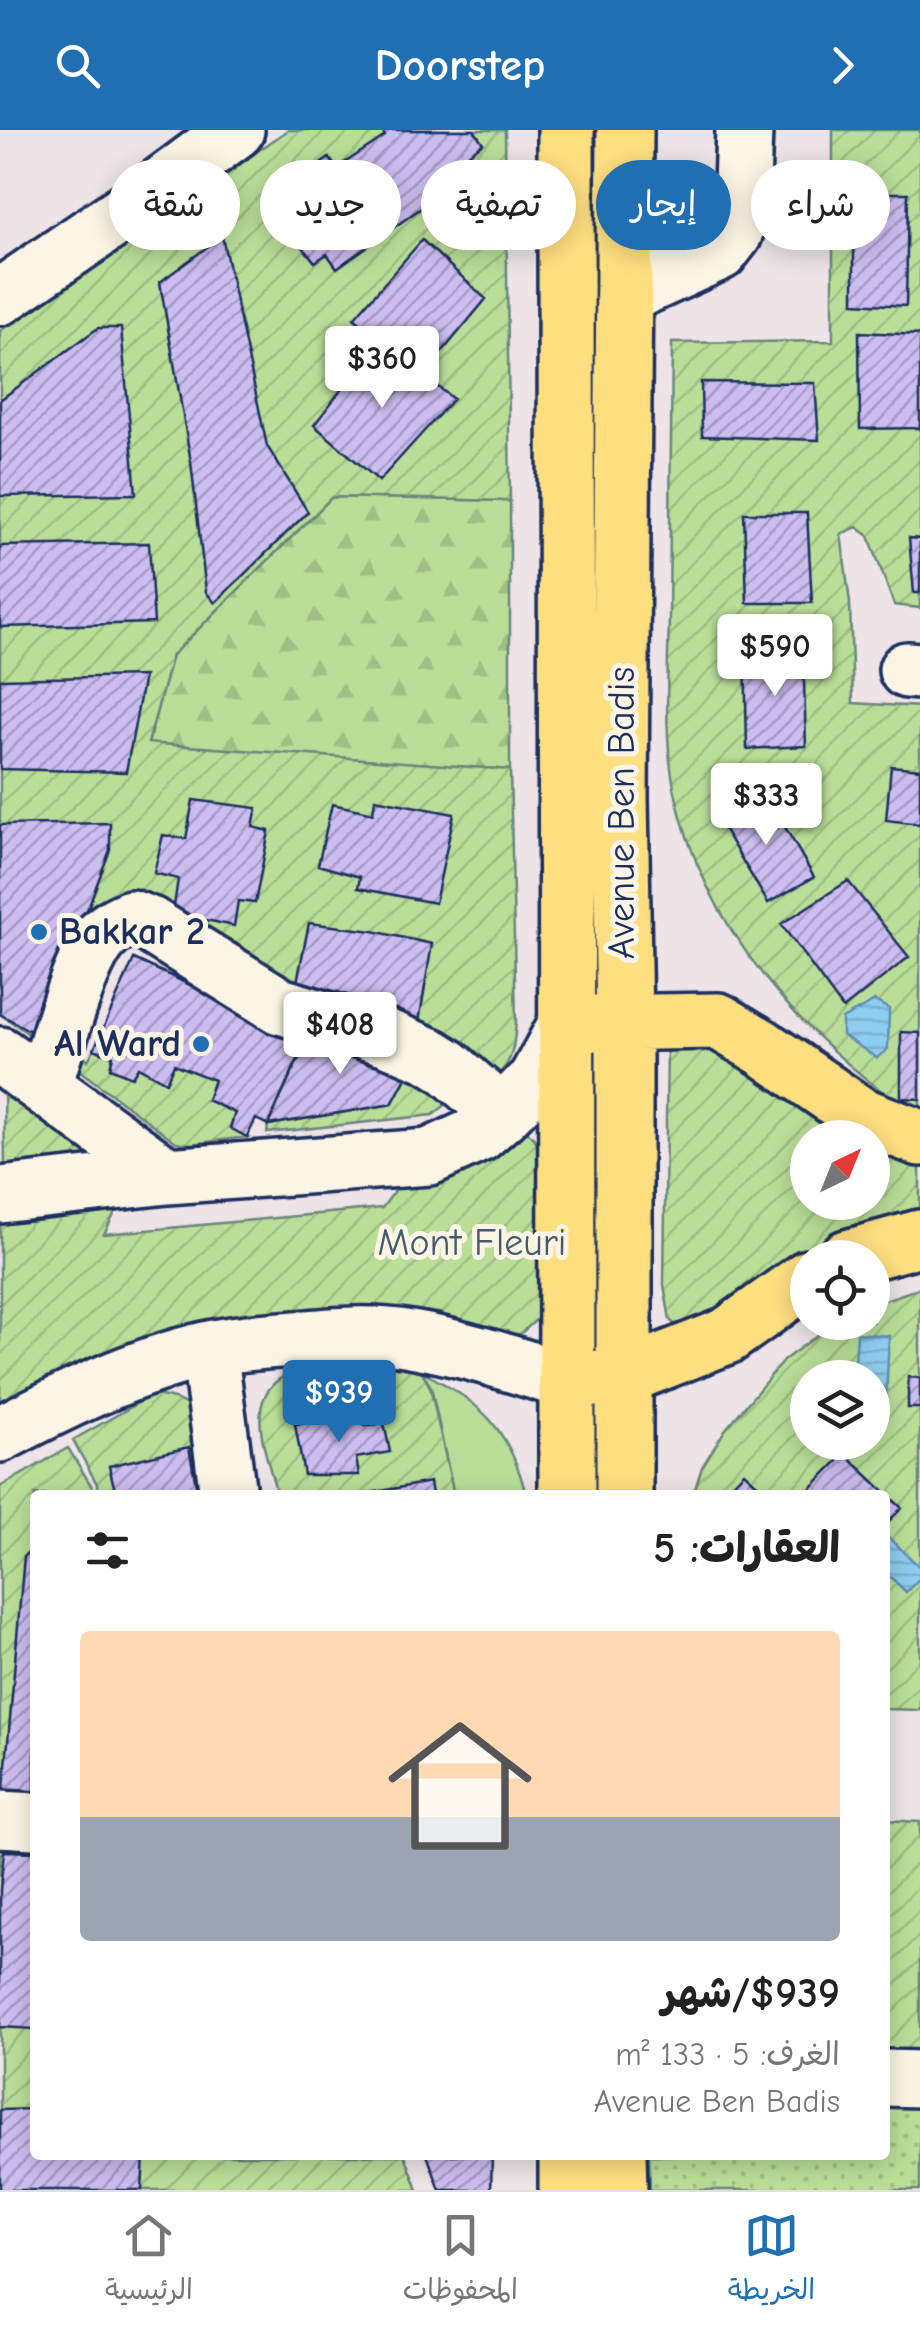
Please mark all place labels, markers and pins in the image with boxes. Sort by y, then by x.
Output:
pin: $360 [323,326,441,411]
pin: $590 [716,614,834,699]
pin: $333 [707,763,825,848]
place label: Bakkar 2 [59,910,205,954]
marker: Bakkar 2 [28,921,50,943]
pin: $408 [281,992,399,1077]
place label: Al Ward [54,1022,181,1066]
marker: Al Ward [190,1033,212,1055]
pin: $939 [280,1360,398,1445]

